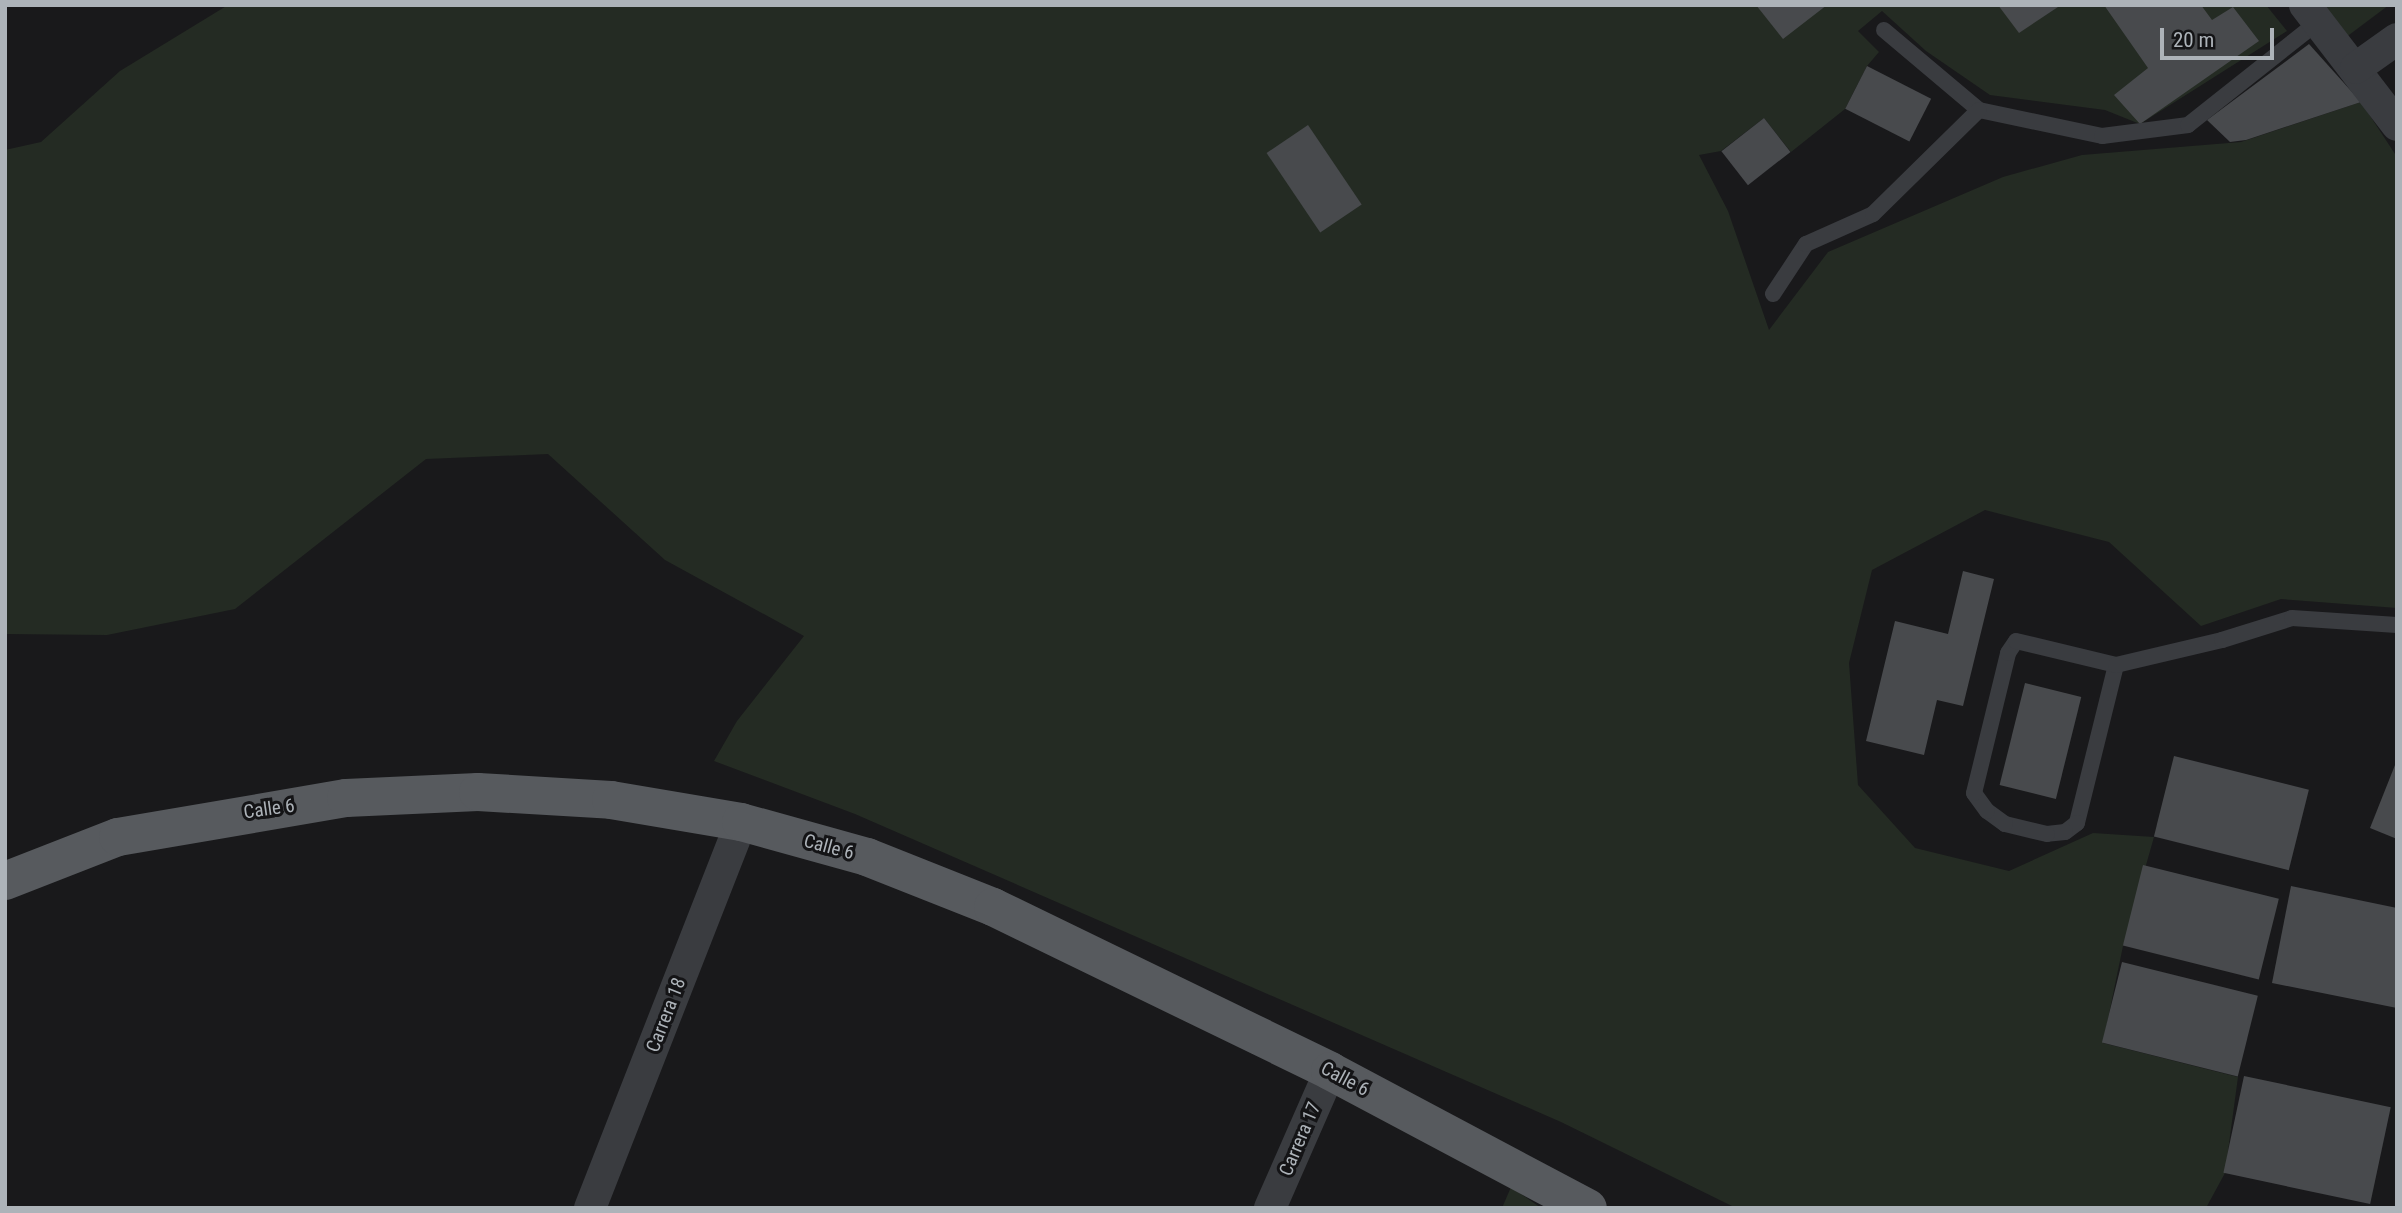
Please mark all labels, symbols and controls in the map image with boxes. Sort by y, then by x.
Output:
scale bar [2164,14,2278,58]
text: 20 m [2173,28,2214,52]
street label: Calle 6 [242,794,296,824]
street label: Calle 6 [801,829,857,865]
street label: Carrera 18 [641,975,691,1055]
street label: Calle 6 [1317,1057,1373,1101]
street label: Carrera 17 [1274,1099,1326,1179]

